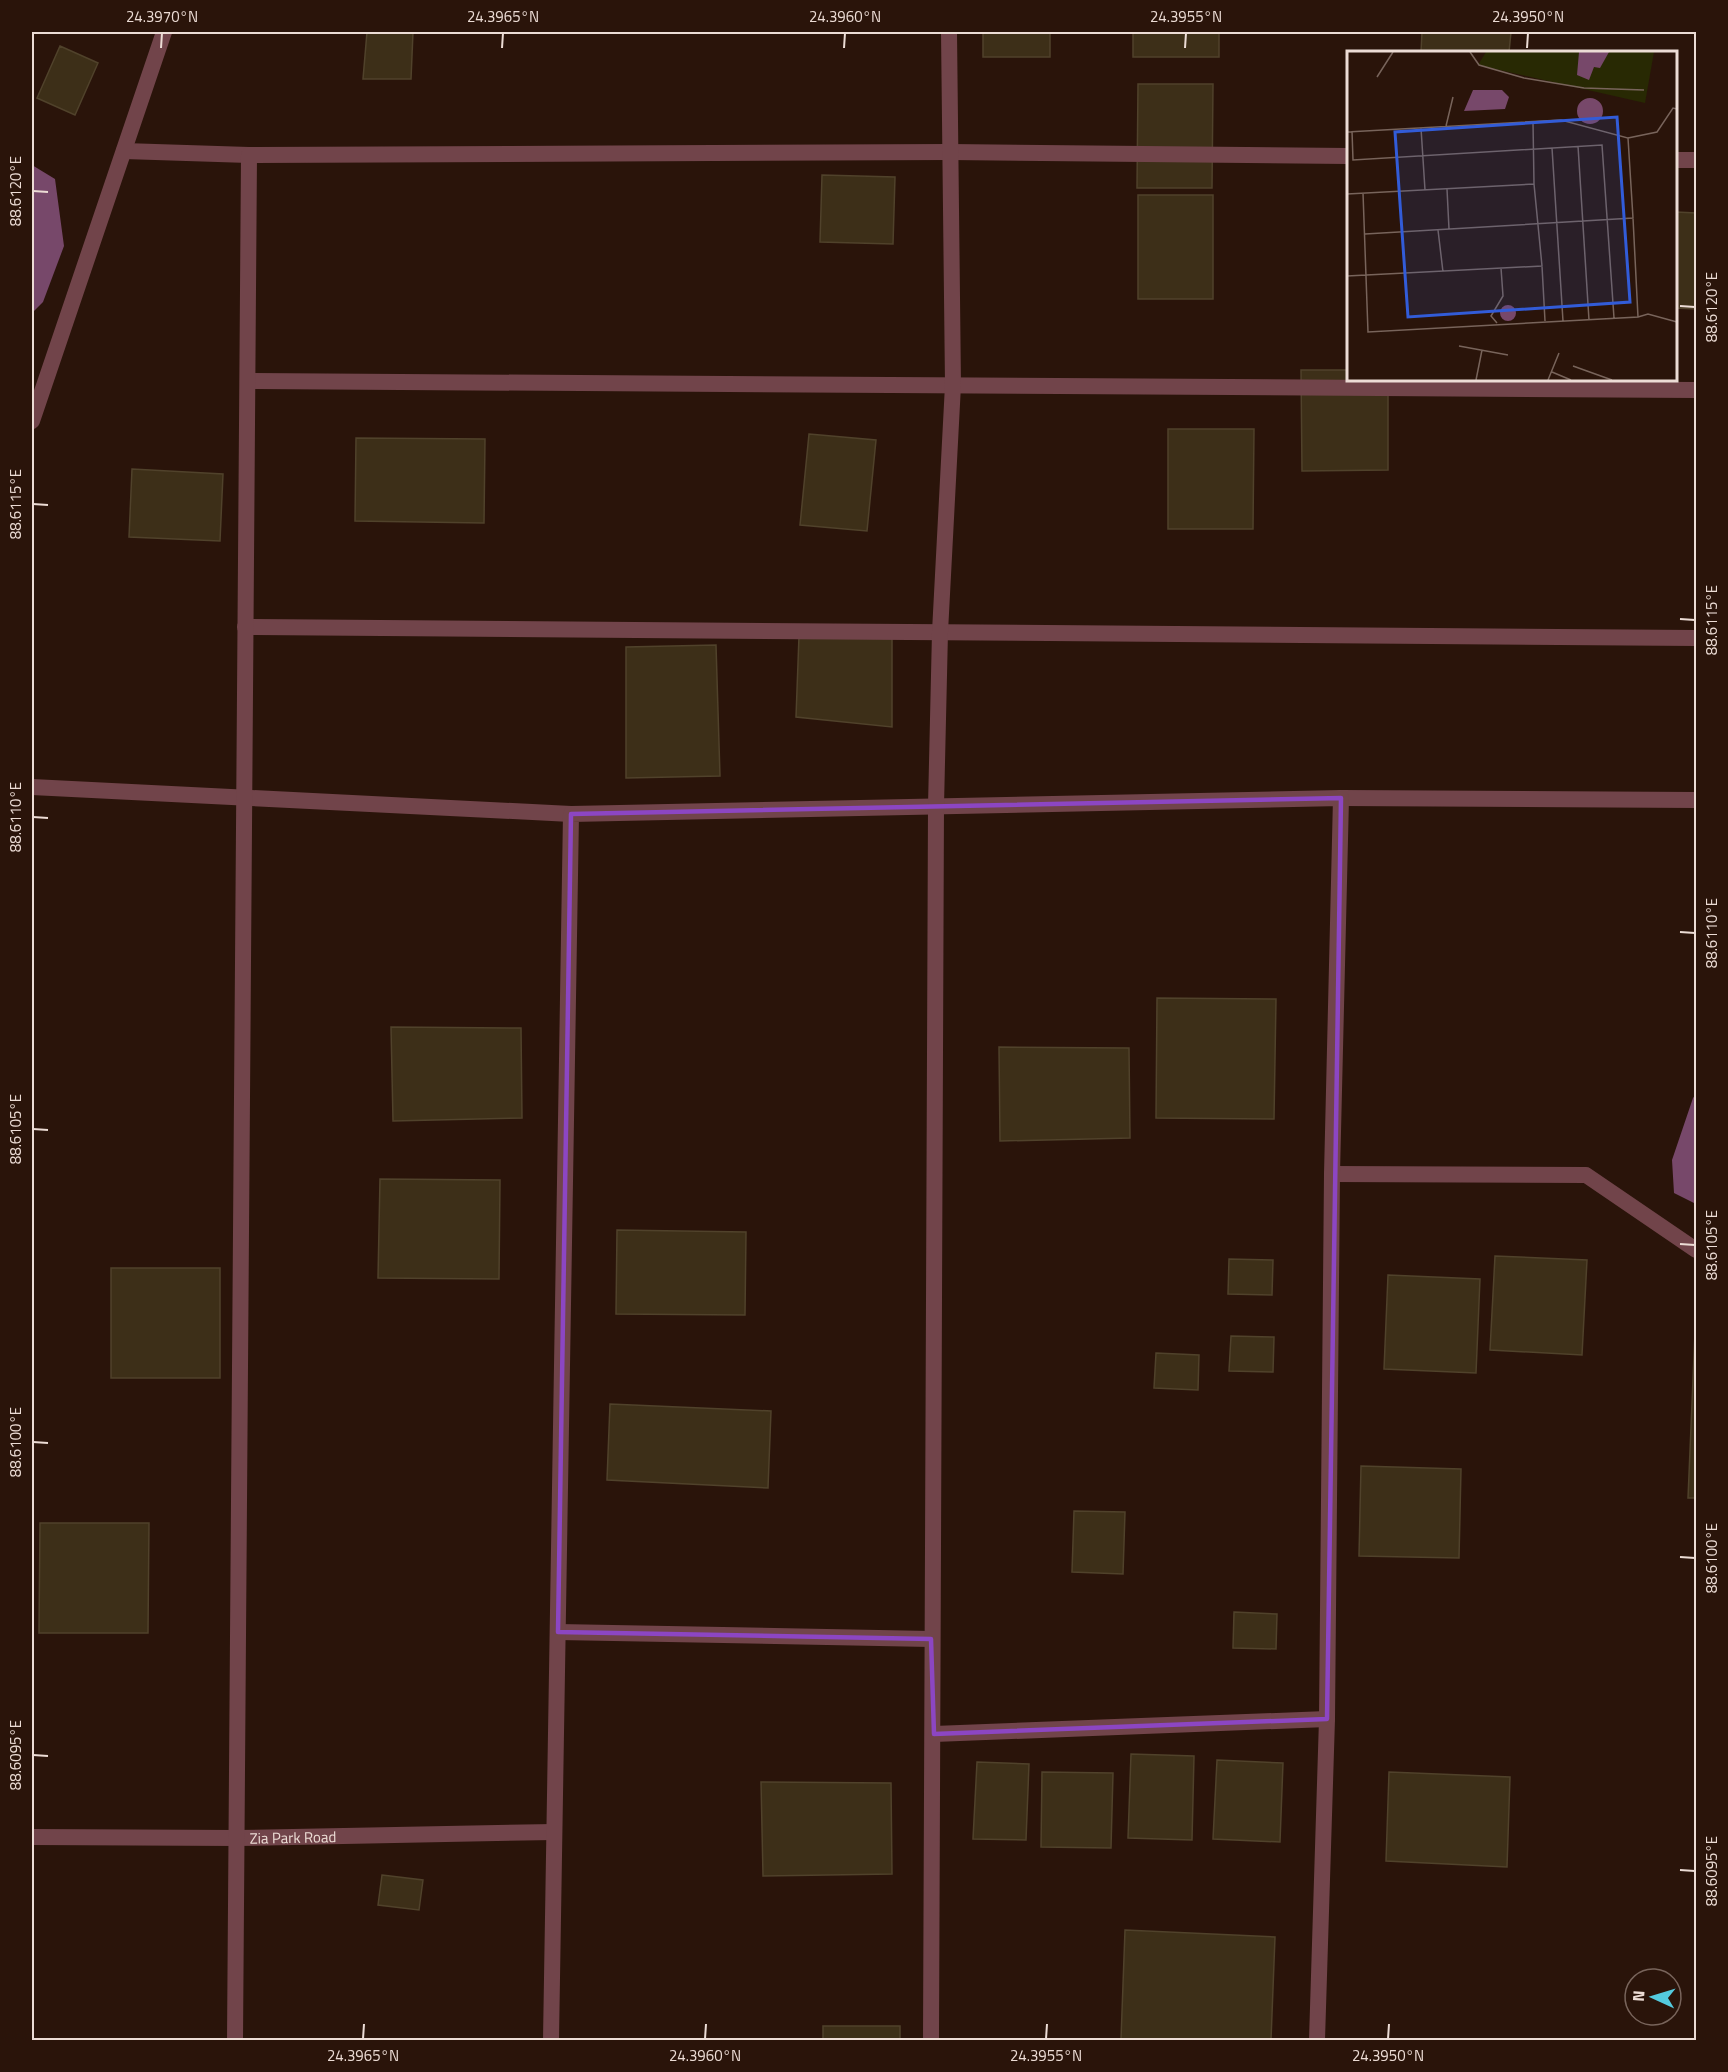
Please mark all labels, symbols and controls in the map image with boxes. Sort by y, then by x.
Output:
text: 24.3970°N [126,5,198,28]
text: 24.3965°N [467,5,539,28]
text: 24.3960°N [809,5,881,28]
text: 24.3955°N [1150,5,1222,28]
text: 24.3950°N [1492,5,1564,28]
inset map [1347,51,1677,381]
text: 88.6120°E [4,156,27,226]
text: 88.6120°E [1700,272,1723,342]
text: 88.6115°E [4,469,27,539]
text: 88.6115°E [1700,585,1723,655]
text: 88.6110°E [4,782,27,852]
text: 88.6110°E [1700,898,1723,968]
text: 88.6105°E [4,1094,27,1164]
text: 88.6105°E [1700,1210,1723,1280]
text: 88.6100°E [4,1407,27,1477]
text: 88.6100°E [1700,1523,1723,1593]
text: 88.6095°E [4,1720,27,1790]
street label: Zia Park Road [249,1825,337,1849]
text: 88.6095°E [1700,1836,1723,1906]
north arrow [1623,1967,1683,2027]
text: N [1626,1990,1650,2002]
text: 24.3965°N [327,2044,399,2067]
text: 24.3960°N [669,2044,741,2067]
text: 24.3955°N [1010,2044,1082,2067]
text: 24.3950°N [1352,2044,1424,2067]

